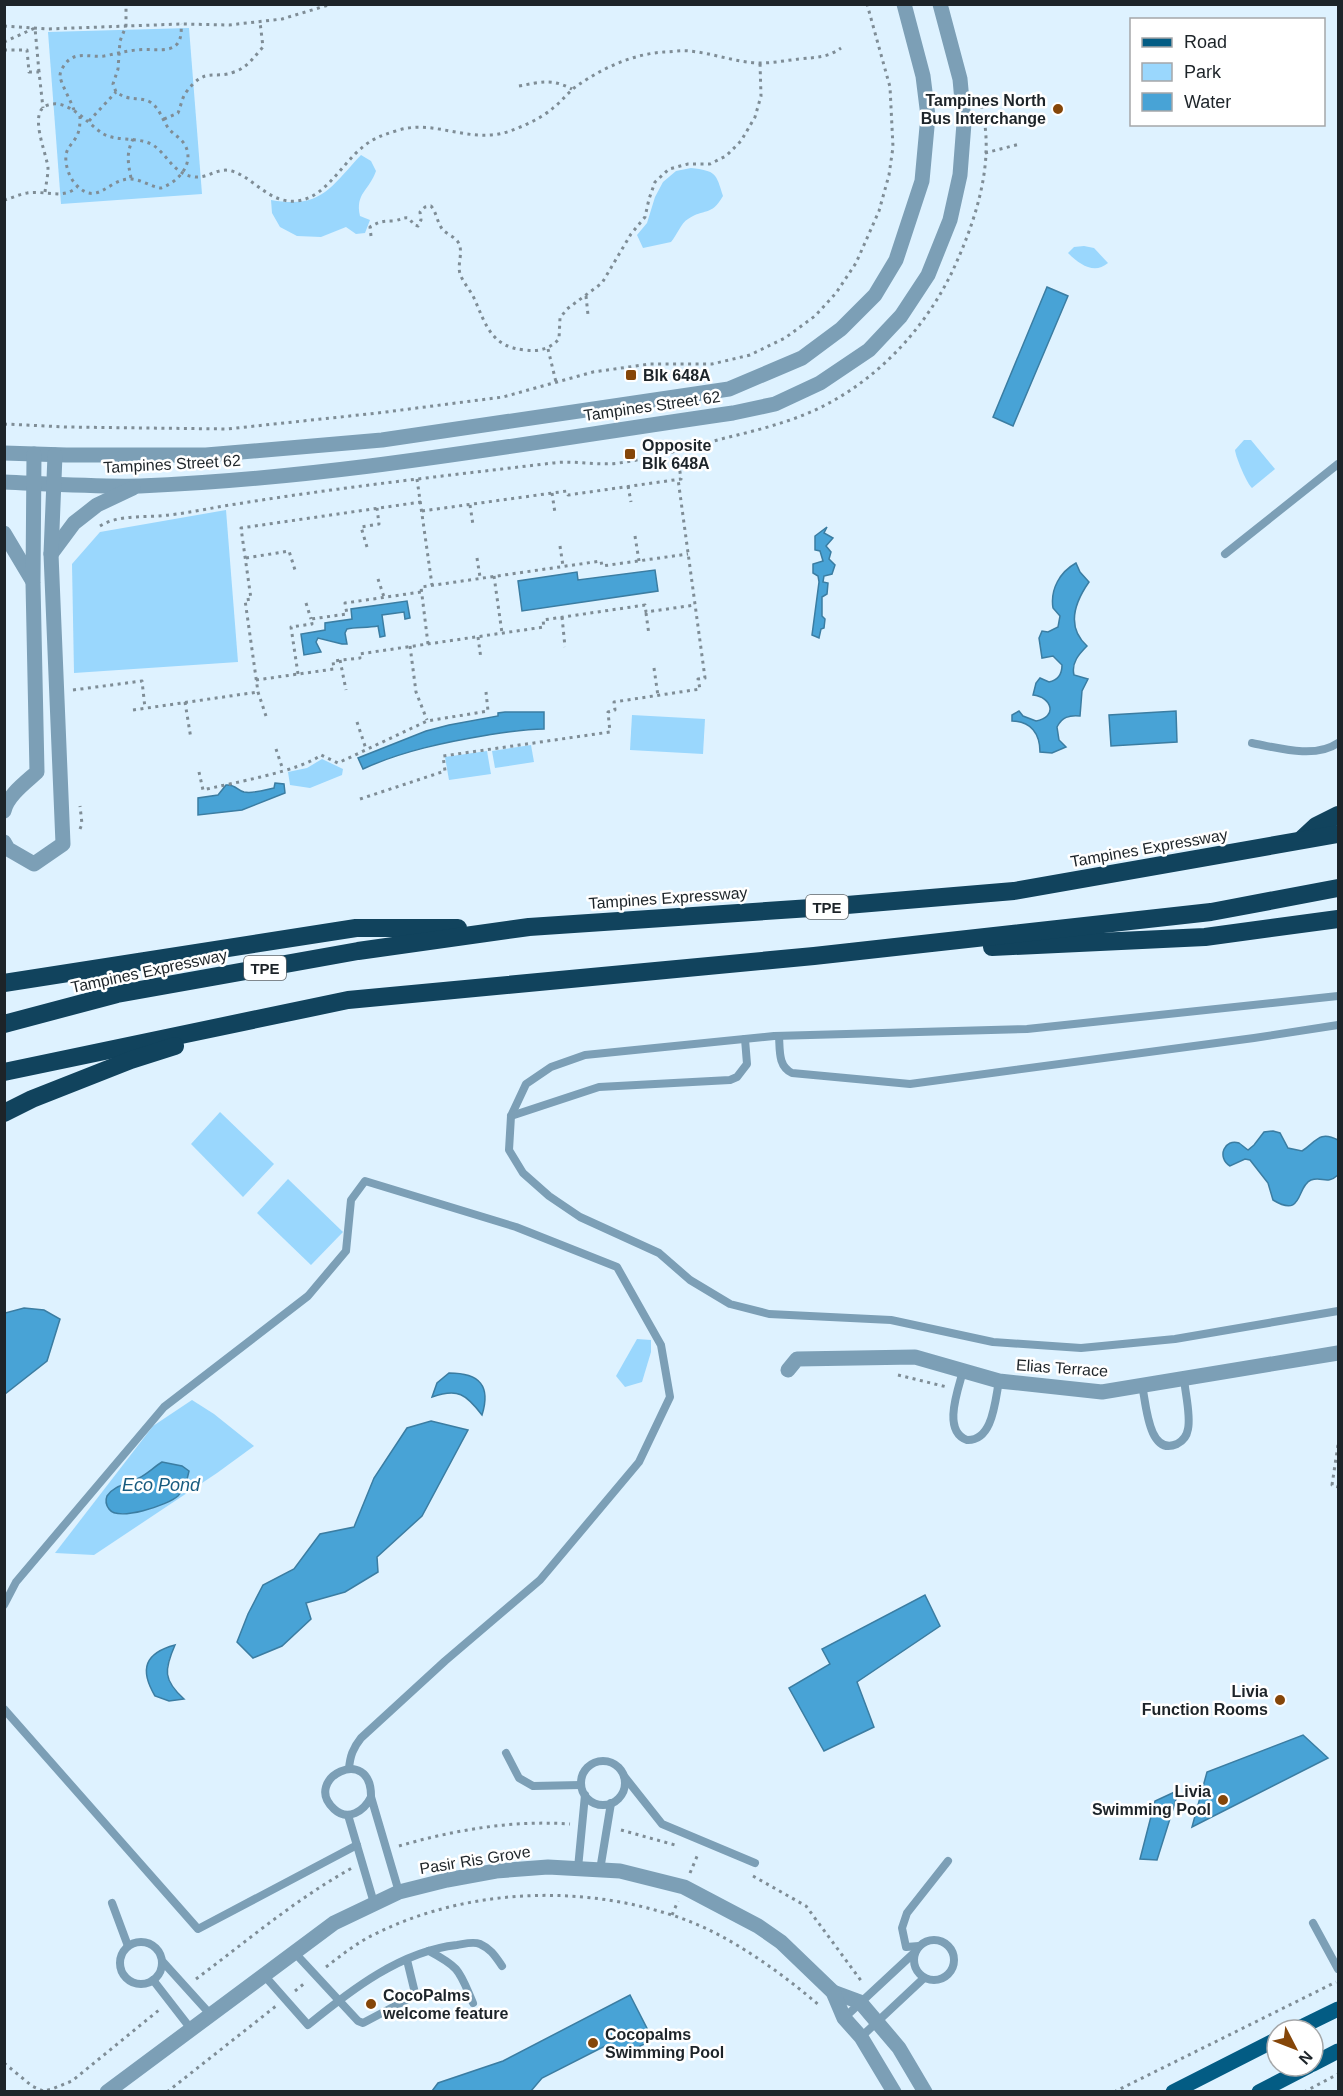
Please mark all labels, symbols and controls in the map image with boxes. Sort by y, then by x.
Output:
legend [1130,18,1325,126]
text: Road [1184,32,1227,52]
text: Park [1184,62,1222,82]
place label: Tampines North Bus Interchange [921,92,1046,127]
text: Water [1184,92,1231,112]
marker: Tampines North Bus Interchange [1051,102,1065,116]
place label: Blk 648A [643,367,711,384]
marker: Blk 648A [624,368,638,382]
street label: Tampines Street 62 [583,388,722,424]
place label: Opposite Blk 648A [642,437,711,472]
marker: Opposite Blk 648A [623,447,637,461]
street label: Tampines Street 62 [103,452,241,476]
street label: Tampines Expressway [1069,826,1229,870]
street label: Tampines Expressway [588,884,748,912]
road number: TPE [806,895,848,919]
street label: Tampines Expressway [69,946,229,996]
road number: TPE [244,956,286,980]
street label: Elias Terrace [1015,1356,1109,1380]
water label: Eco Pond [122,1475,201,1495]
place label: Livia Function Rooms [1142,1683,1268,1718]
marker: Livia Function Rooms [1273,1693,1287,1707]
place label: Livia Swimming Pool [1092,1783,1211,1818]
marker: Livia Swimming Pool [1216,1793,1230,1807]
street label: Pasir Ris Grove [418,1843,532,1877]
place label: CocoPalms welcome feature [382,1987,508,2022]
marker: CocoPalms welcome feature [364,1997,378,2011]
north arrow [1265,2018,1325,2078]
place label: Cocopalms Swimming Pool [605,2026,724,2061]
marker: Cocopalms Swimming Pool [586,2036,600,2050]
text: N [1296,2048,1316,2068]

